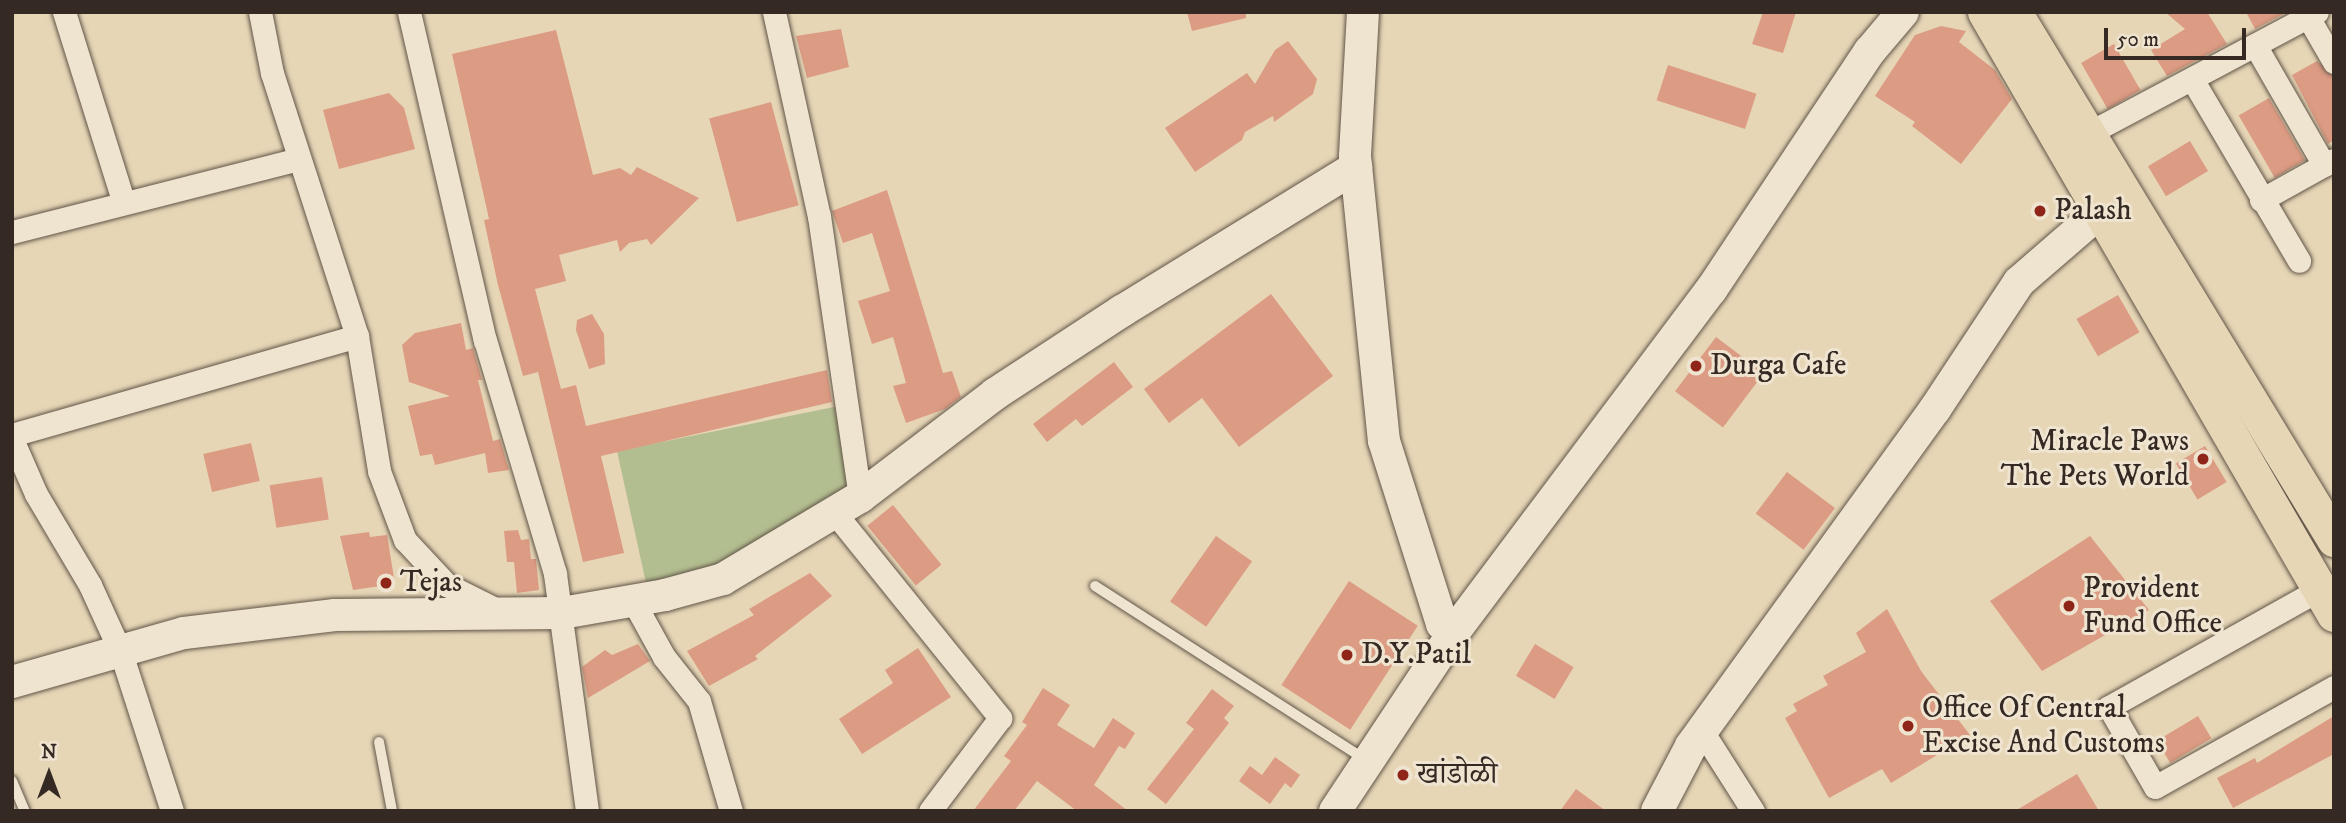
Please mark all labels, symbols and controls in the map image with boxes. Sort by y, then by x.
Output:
scale bar [2108,14,2250,58]
text: 50 m [2117,27,2159,53]
place label: Palash [2054,193,2132,229]
marker: Palash [2032,203,2048,219]
place label: Durga Cafe [1710,348,1846,384]
marker: Durga Cafe [1688,358,1704,374]
place label: Miracle Paws The Pets World [2001,424,2189,494]
marker: Miracle Paws The Pets World [2195,451,2211,467]
place label: Tejas [400,565,462,601]
place label: Provident Fund Office [2083,571,2222,642]
marker: Tejas [378,575,394,591]
marker: Provident Fund Office [2061,598,2077,614]
place label: D.Y.Patil [1361,637,1471,673]
marker: D.Y.Patil [1339,647,1355,663]
place label: Office Of Central Excise And Customs [1922,691,2165,762]
marker: Office Of Central Excise And Customs [1900,718,1916,734]
north arrow [14,739,84,809]
text: N [41,741,57,764]
place label: खांडोळी [1417,757,1497,793]
marker: खांडोळी [1395,767,1411,783]

